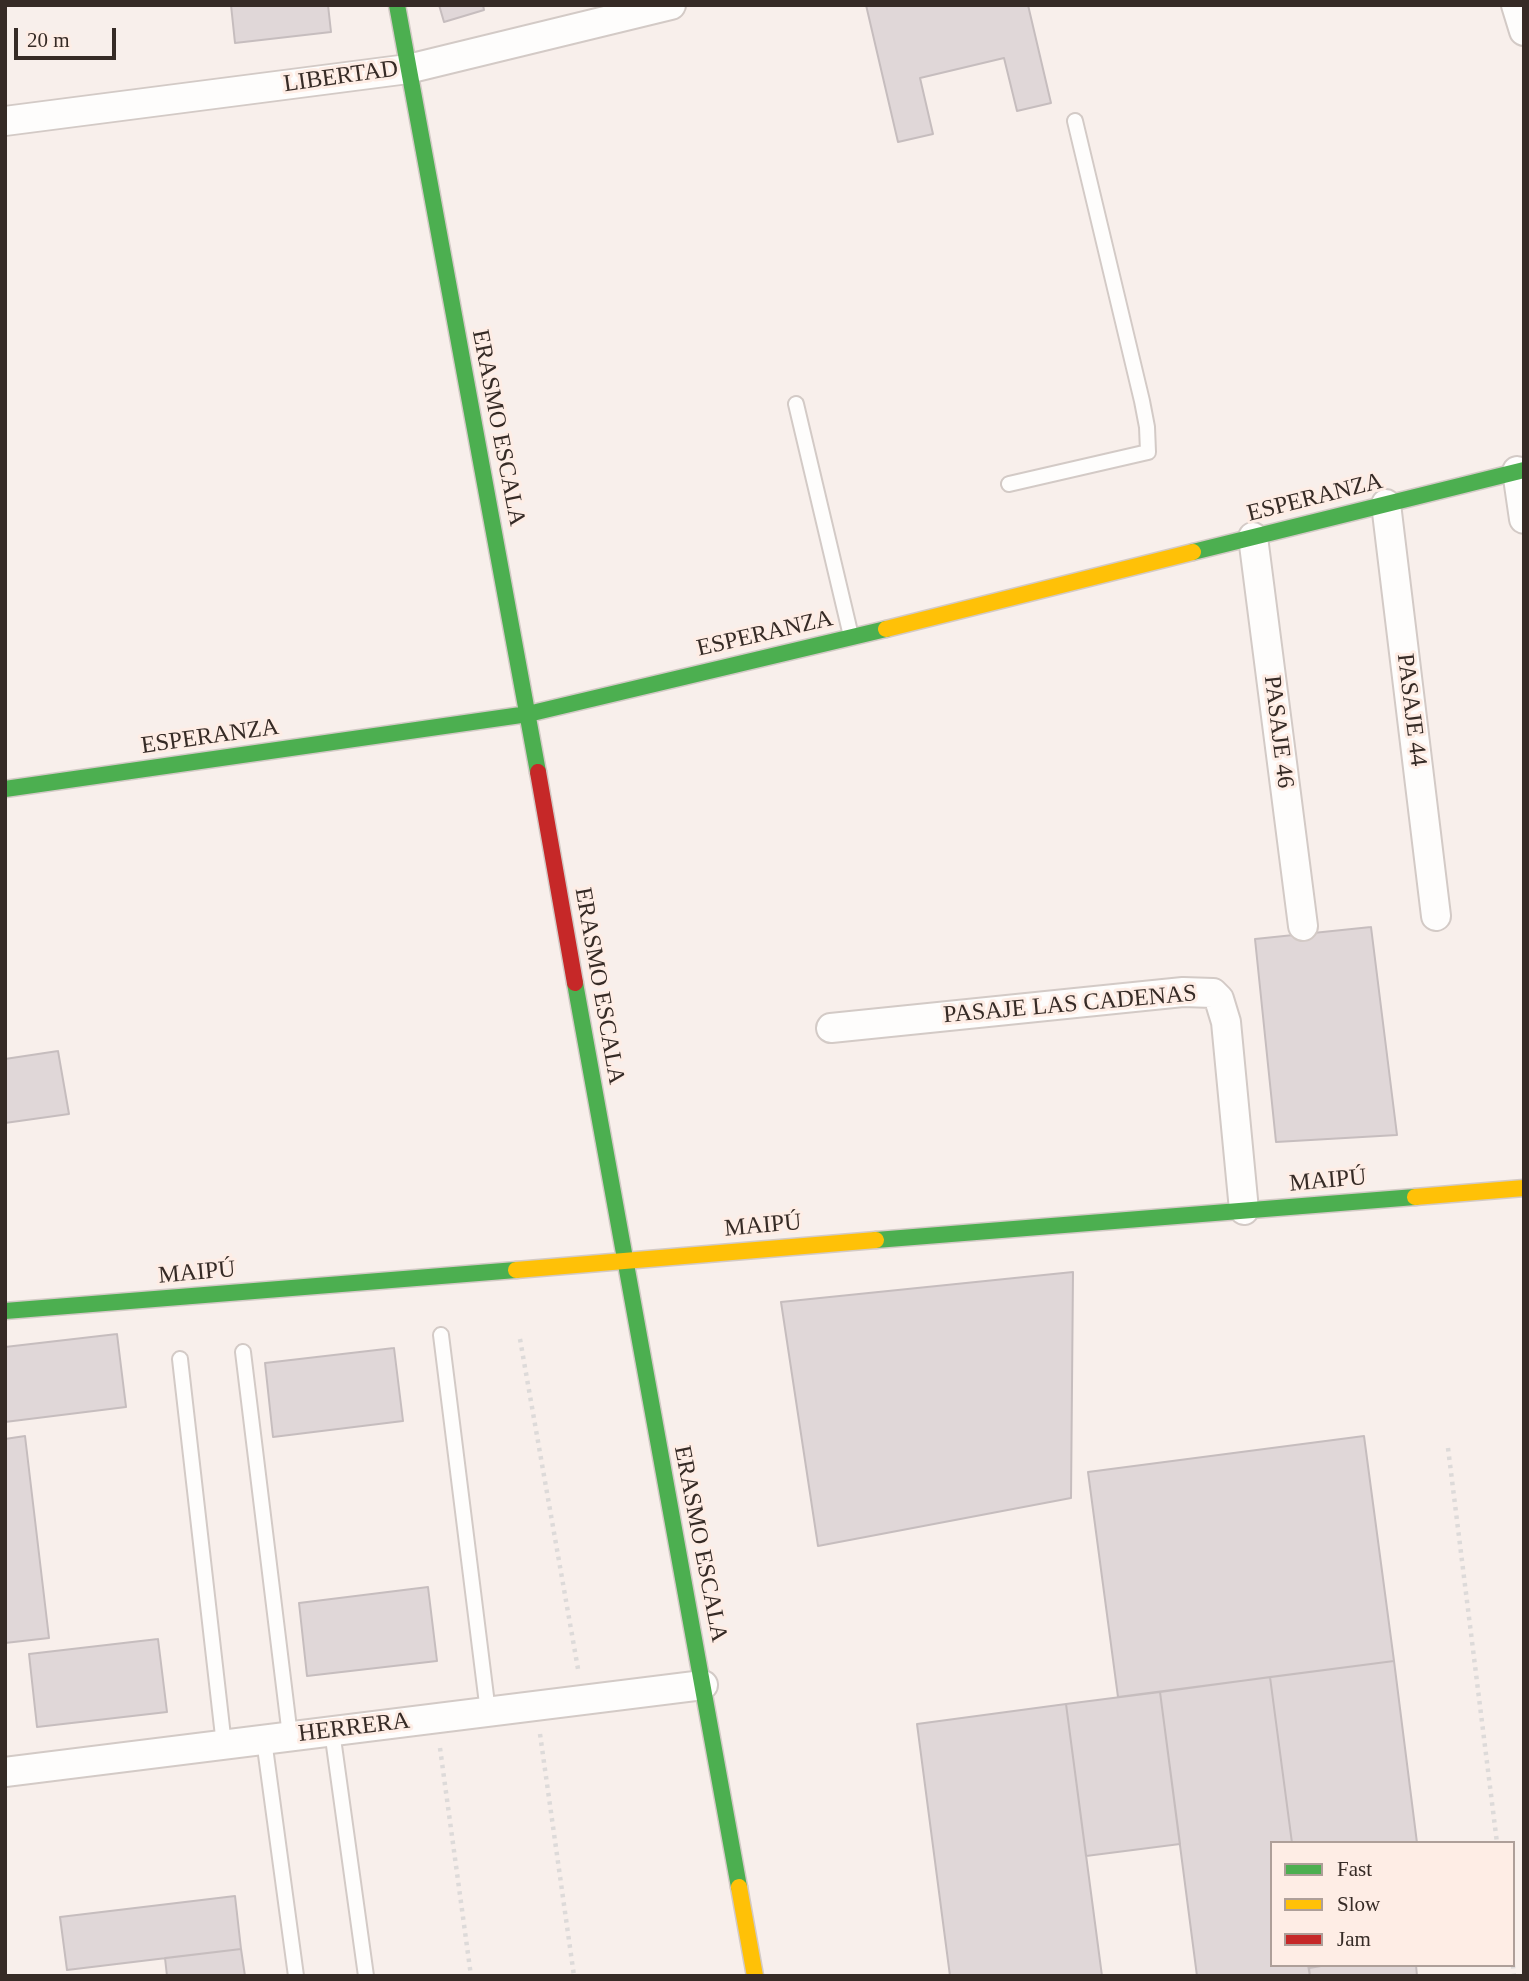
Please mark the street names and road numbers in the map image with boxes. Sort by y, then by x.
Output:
street label: LIBERTAD [282,55,400,99]
street label: ERASMO ESCALA [465,327,531,529]
street label: ESPERANZA [1244,467,1386,529]
street label: ESPERANZA [694,604,836,664]
street label: PASAJE 44 [1390,652,1432,768]
street label: PASAJE 46 [1257,674,1299,790]
street label: ESPERANZA [139,713,281,761]
street label: ERASMO ESCALA [568,885,630,1087]
street label: PASAJE LAS CADENAS [942,980,1198,1030]
street label: MAIPÚ [1288,1163,1368,1199]
street label: MAIPÚ [723,1208,803,1244]
street label: MAIPÚ [157,1255,237,1291]
street label: ERASMO ESCALA [667,1443,733,1645]
street label: HERRERA [297,1707,411,1749]

